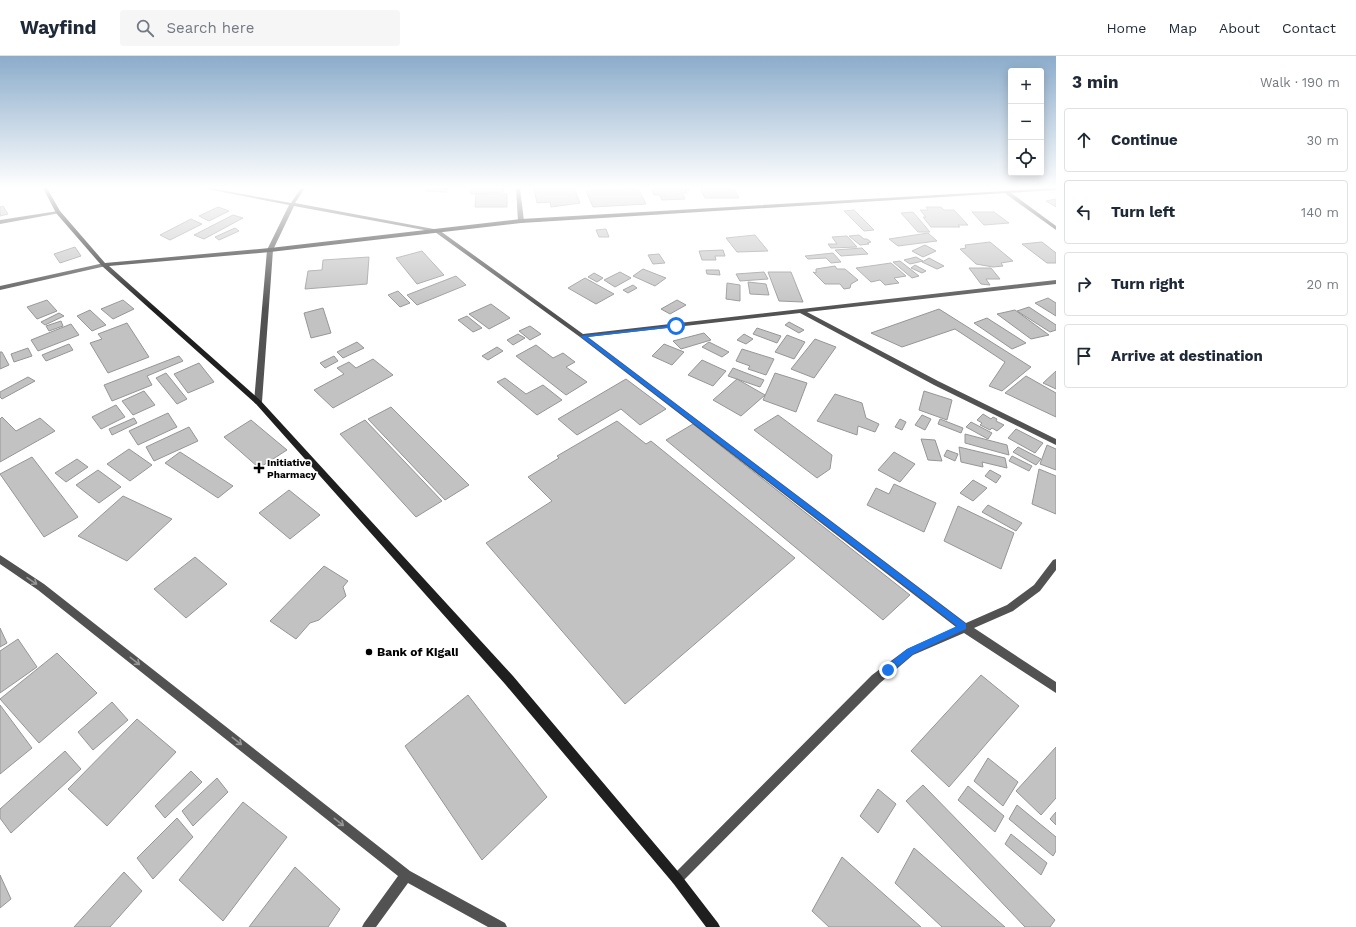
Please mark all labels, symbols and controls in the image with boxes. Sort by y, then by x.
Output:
search box [120,10,400,46]
text: Wayfind [20,16,96,39]
icon: search [134,17,156,39]
text: Search here [166,19,254,37]
text: Home [1106,20,1146,36]
text: Map [1168,20,1197,36]
text: About [1219,20,1260,36]
text: Contact [1282,20,1336,36]
map controls [1008,68,1044,176]
button: + [1008,68,1044,104]
text: 3 min [1072,72,1118,92]
text: Walk · 190 m [1260,75,1340,90]
button: − [1008,104,1044,140]
icon: ahead [1073,129,1095,151]
text: Continue [1111,131,1178,149]
text: 30 m [1307,133,1339,148]
button: locate [1008,140,1044,176]
icon: left [1073,201,1095,223]
text: Turn left [1111,203,1175,221]
text: 140 m [1301,205,1339,220]
icon: right [1073,273,1095,295]
text: Turn right [1111,275,1184,293]
text: 20 m [1307,277,1339,292]
route start [667,317,685,335]
icon: arrive [1073,345,1095,367]
text: Arrive at destination [1111,347,1263,365]
place label: Initiative Pharmacy [267,457,317,480]
marker: Initiative Pharmacy [254,463,264,473]
one-way arrow [26,577,37,585]
place label: Bank of Kigali [377,645,459,659]
marker: Bank of Kigali [364,647,374,657]
one-way arrow [129,656,140,665]
route end [879,661,897,679]
one-way arrow [231,737,242,746]
one-way arrow [333,817,344,826]

